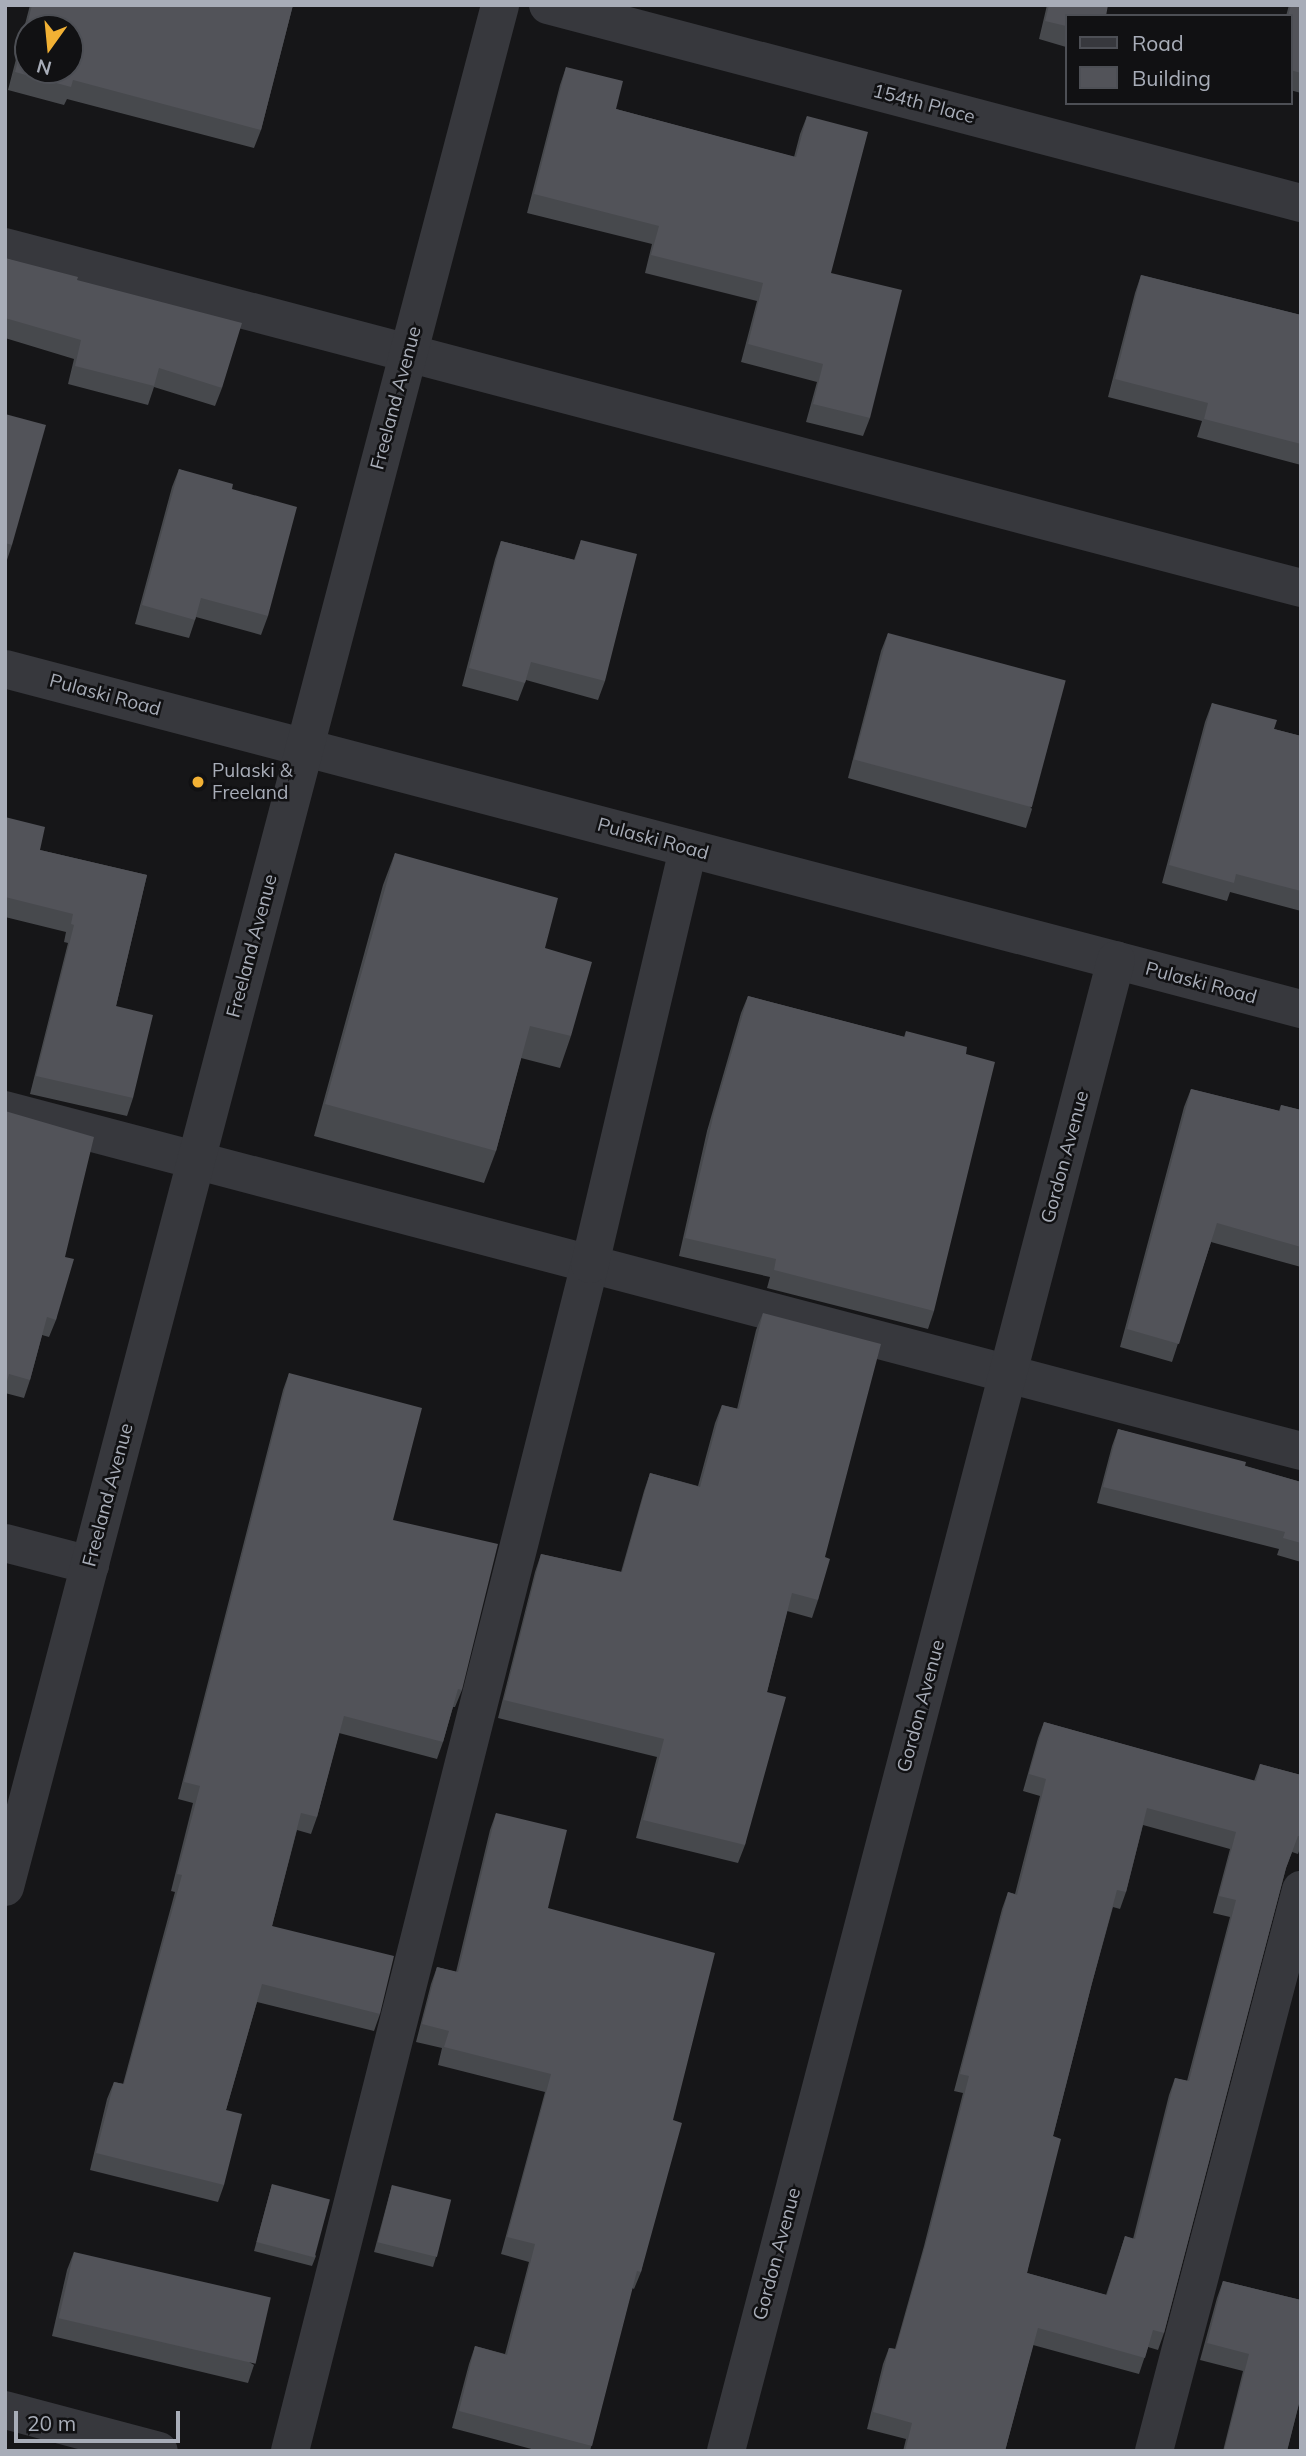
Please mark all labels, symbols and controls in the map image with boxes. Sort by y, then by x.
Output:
north arrow [14,14,84,84]
legend [1064,14,1292,105]
text: Road [1132,30,1183,56]
text: N [34,54,54,81]
text: Building [1132,65,1211,91]
street label: 154th Place [870,79,978,129]
street label: Freeland Avenue [366,324,426,472]
street label: Pulaski Road [47,669,163,721]
place label: Pulaski & Freeland [212,760,293,804]
marker: Pulaski & Freeland [190,774,206,790]
street label: Pulaski Road [595,813,711,865]
street label: Freeland Avenue [222,872,282,1020]
street label: Pulaski Road [1143,957,1259,1009]
street label: Gordon Avenue [1036,1088,1094,1226]
street label: Freeland Avenue [78,1421,138,1569]
street label: Gordon Avenue [892,1637,950,1775]
street label: Gordon Avenue [748,2185,806,2323]
scale bar [18,2396,184,2440]
text: 20 m [27,2410,76,2436]

